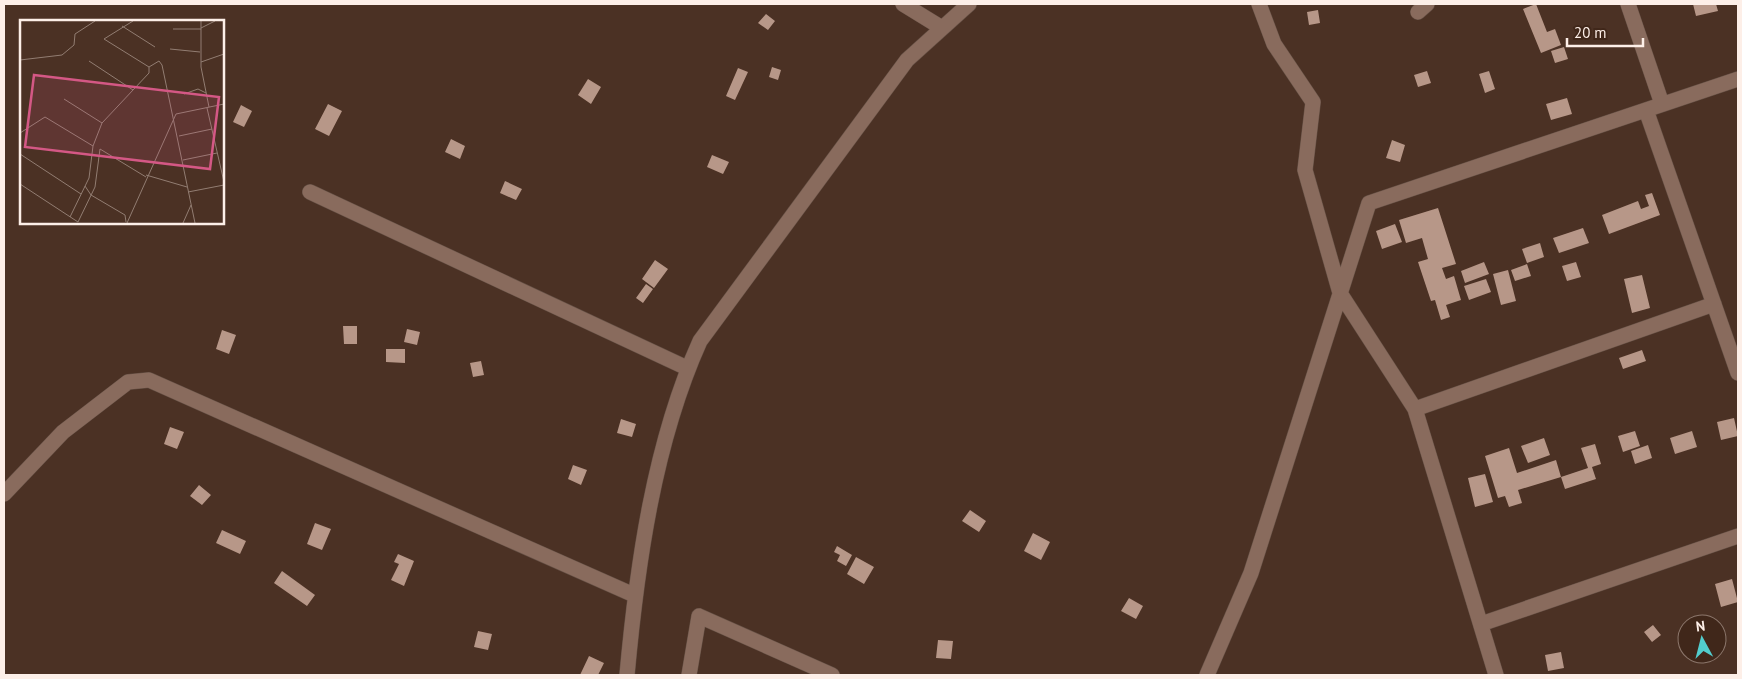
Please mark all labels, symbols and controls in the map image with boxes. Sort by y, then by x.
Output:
scale bar [1567,15,1643,47]
inset map [20,20,224,224]
text: 20 m [1574,23,1607,42]
north arrow [1677,614,1727,664]
text: N [1695,617,1706,636]

